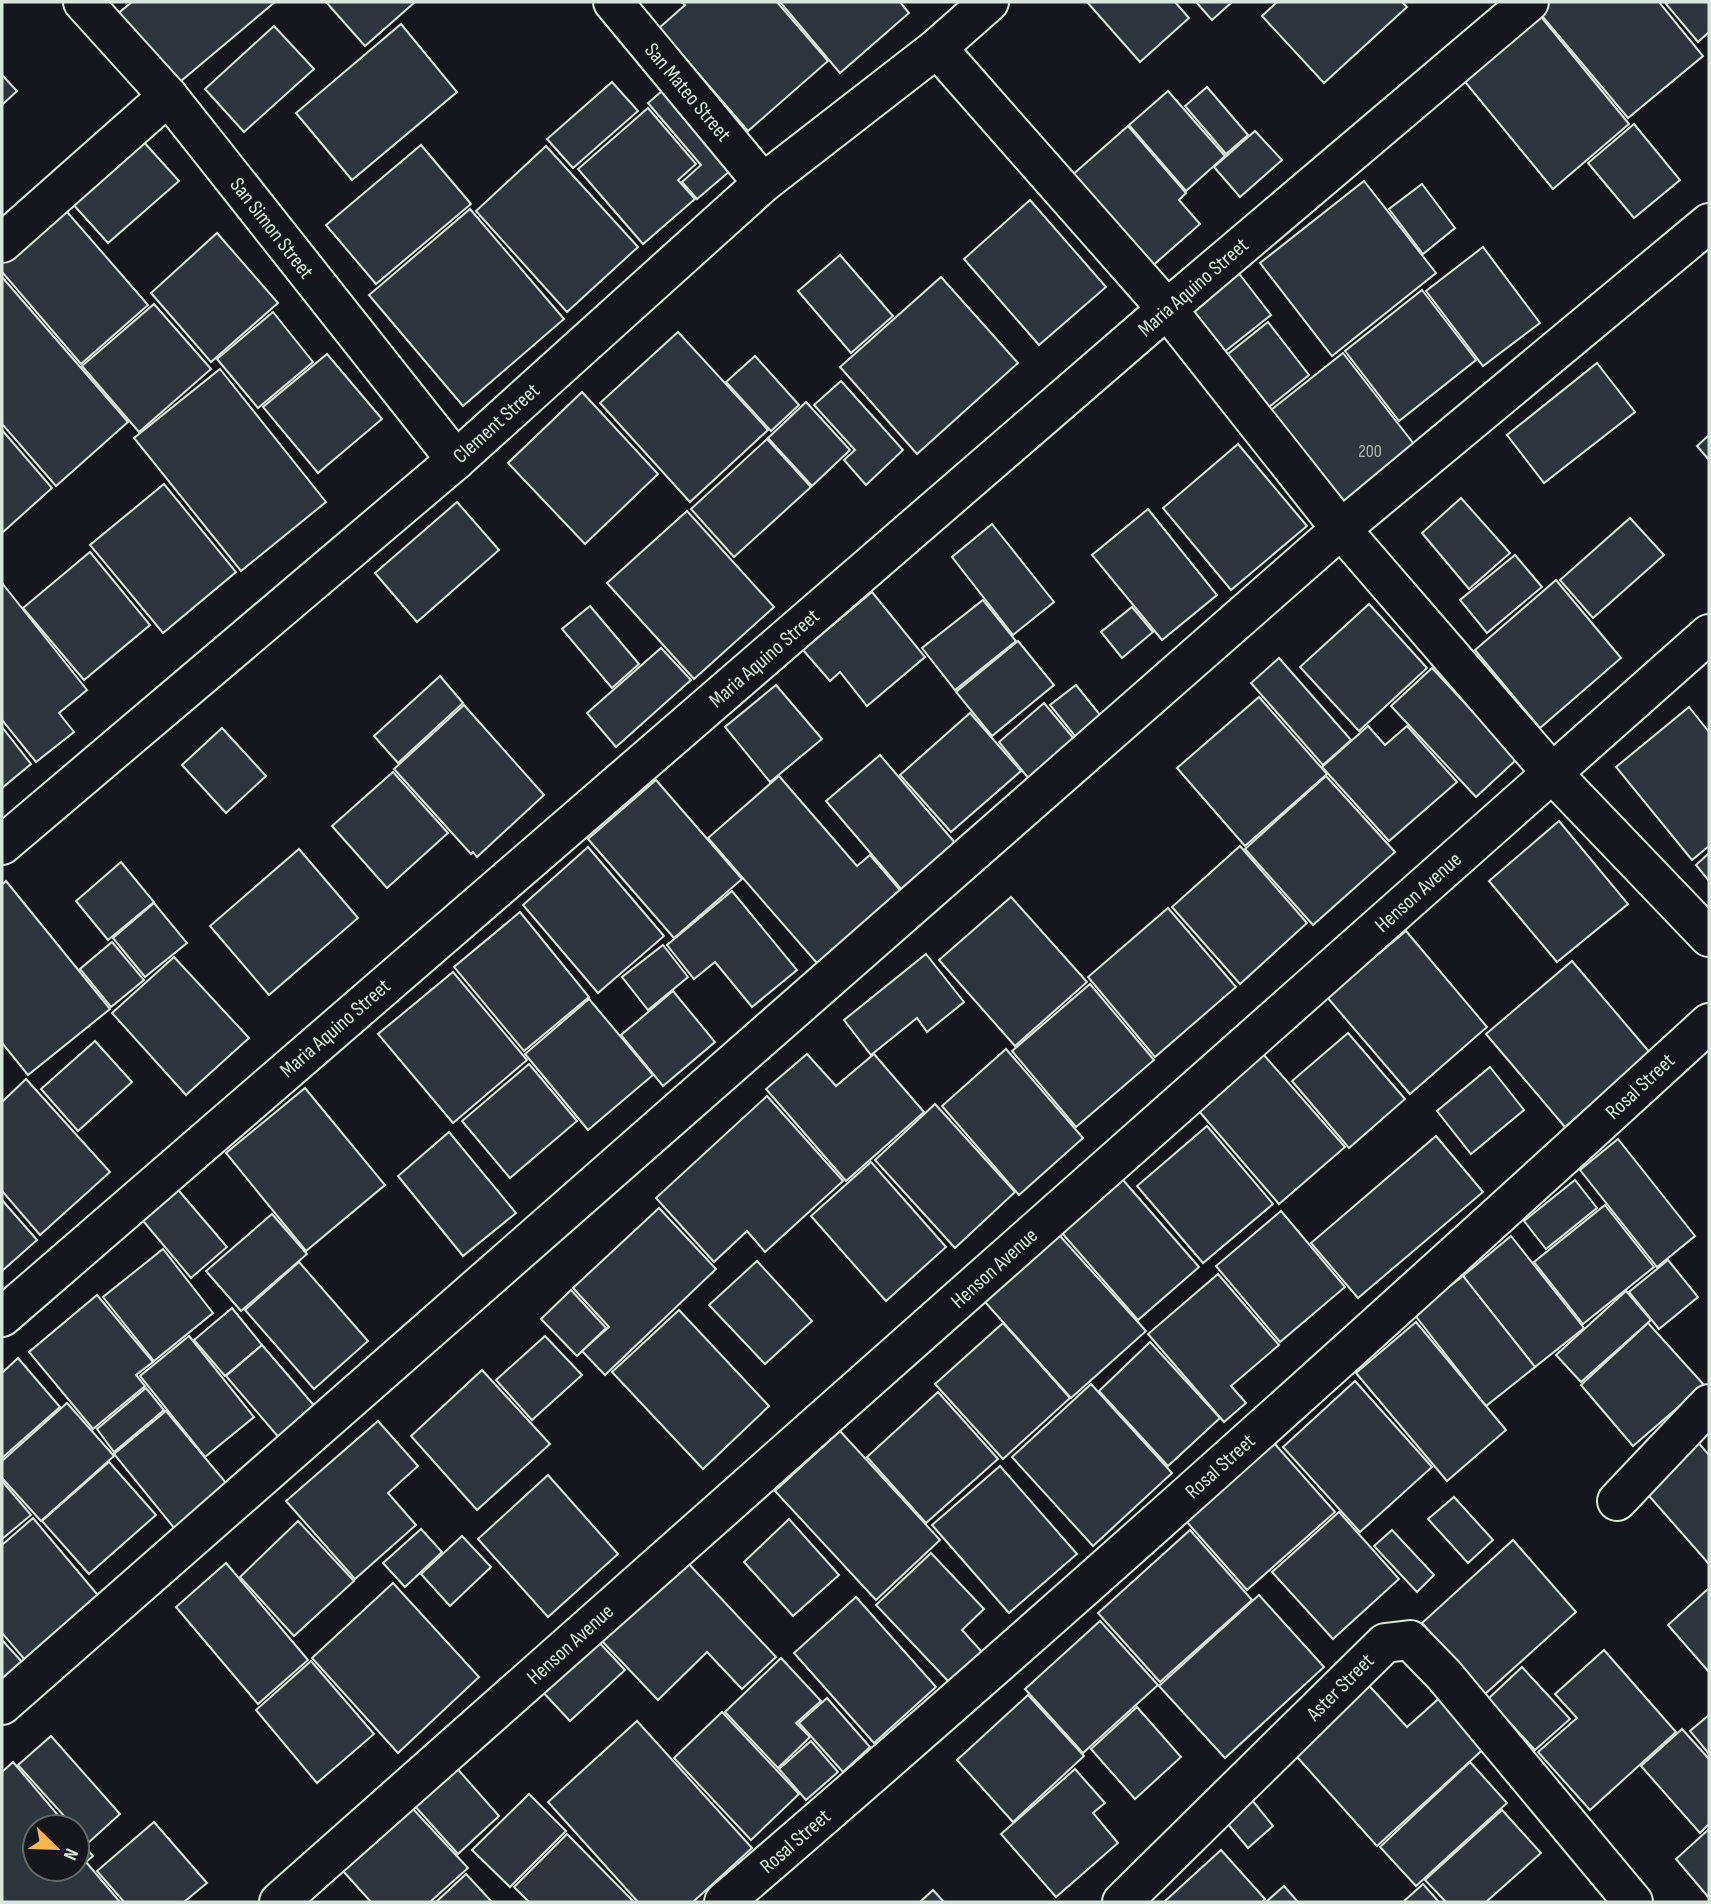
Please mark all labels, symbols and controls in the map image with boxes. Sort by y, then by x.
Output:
street label: San Mateo Street [639,38,736,147]
street label: San Simon Street [224,173,319,284]
street label: Maria Aquino Street [1133,233,1254,342]
street label: Clement Street [448,378,545,469]
house number: 200 [1358,441,1382,462]
street label: Maria Aquino Street [704,604,825,713]
street label: Henson Avenue [1370,847,1467,938]
street label: Maria Aquino Street [275,974,396,1083]
street label: Rosal Street [1601,1048,1680,1125]
street label: Henson Avenue [946,1223,1043,1314]
street label: Rosal Street [1180,1429,1260,1504]
street label: Henson Avenue [522,1599,619,1690]
street label: Aster Street [1301,1648,1379,1727]
street label: Rosal Street [755,1804,836,1879]
north arrow [21,1813,91,1883]
text: N [58,1845,83,1863]

